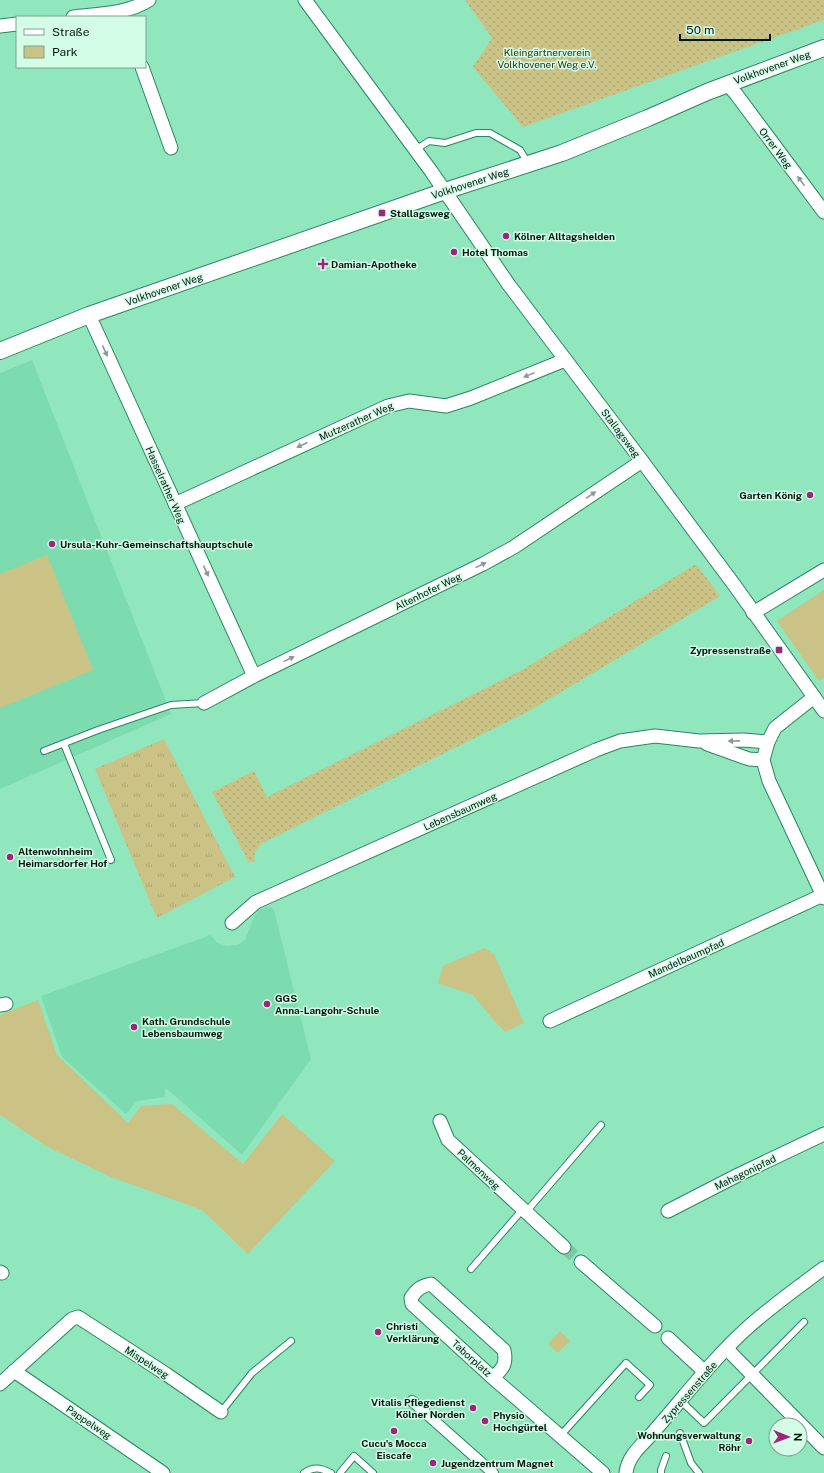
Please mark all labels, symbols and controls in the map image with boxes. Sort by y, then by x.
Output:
legend [16,16,146,68]
scale bar [680,16,770,42]
text: 50 m [686,23,714,37]
text: Straße [52,25,90,39]
text: Park [52,45,78,59]
park label: Kleingärtnerverein Volkhovener Weg e.V. [497,46,597,70]
street label: Volkhovener Weg [732,48,812,86]
street label: Orrer Weg [757,125,795,171]
street label: Volkhovener Weg [430,165,510,201]
one-way arrow [797,175,805,186]
place label: Stallagsweg [390,207,450,219]
marker: Stallagsweg [377,208,387,218]
place label: Kölner Alltagshelden [514,230,615,242]
marker: Kölner Alltagshelden [501,231,511,241]
place label: Hotel Thomas [462,246,528,258]
marker: Hotel Thomas [449,247,459,257]
place label: Damian-Apotheke [331,258,417,270]
marker: Damian-Apotheke [318,259,328,269]
street label: Volkhovener Weg [124,270,204,308]
one-way arrow [102,345,108,356]
one-way arrow [522,372,534,378]
street label: Mutzerather Weg [317,399,395,443]
street label: Stallagsweg [599,406,643,460]
one-way arrow [297,442,308,448]
street label: Hasselrather Weg [144,445,188,525]
place label: Garten König [739,489,803,501]
marker: Garten König [805,490,815,500]
one-way arrow [585,492,596,499]
place label: Ursula-Kuhr-Gemeinschaftshauptschule [60,538,253,550]
marker: Ursula-Kuhr-Gemeinschaftshauptschule [47,539,57,549]
one-way arrow [475,562,487,568]
one-way arrow [203,565,209,577]
street label: Altenhofer Weg [393,570,463,612]
place label: Zypressenstraße [690,644,771,656]
marker: Zypressenstraße [774,645,784,655]
one-way arrow [283,656,295,662]
one-way arrow [728,737,740,744]
street label: Lebensbaumweg [421,789,499,833]
place label: Altenwohnheim Heimarsdorfer Hof [18,845,107,869]
marker: Altenwohnheim Heimarsdorfer Hof [5,852,15,862]
street label: Mandelbaumpfad [646,936,726,980]
place label: GGS Anna-Langohr-Schule [275,992,380,1016]
marker: GGS Anna-Langohr-Schule [262,999,272,1009]
place label: Kath. Grundschule Lebensbaumweg [142,1015,231,1039]
marker: Kath. Grundschule Lebensbaumweg [129,1022,139,1032]
street label: Palmenweg [455,1146,503,1192]
street label: Mahagonipfad [712,1152,778,1192]
place label: Christi Verklärung [386,1320,440,1344]
marker: Christi Verklärung [373,1327,383,1337]
street label: Taborplatz [450,1337,494,1379]
street label: Mispelweg [123,1343,171,1381]
street label: Zypressenstraße [659,1358,719,1425]
place label: Vitalis Pflegedienst Kölner Norden [371,1396,465,1420]
street label: Pappelweg [64,1403,114,1441]
marker: Vitalis Pflegedienst Kölner Norden [468,1403,478,1413]
place label: Physio Hochgürtel [493,1409,547,1433]
marker: Physio Hochgürtel [480,1416,490,1426]
north arrow [768,1417,808,1457]
marker: Cucu's Mocca Eiscafe [389,1426,399,1436]
place label: Wohnungsverwaltung Röhr [637,1429,742,1453]
text: N [792,1433,804,1442]
marker: Wohnungsverwaltung Röhr [744,1436,754,1446]
place label: Cucu's Mocca Eiscafe [361,1437,427,1461]
place label: Jugendzentrum Magnet [441,1457,554,1469]
marker: Jugendzentrum Magnet [428,1458,438,1468]

